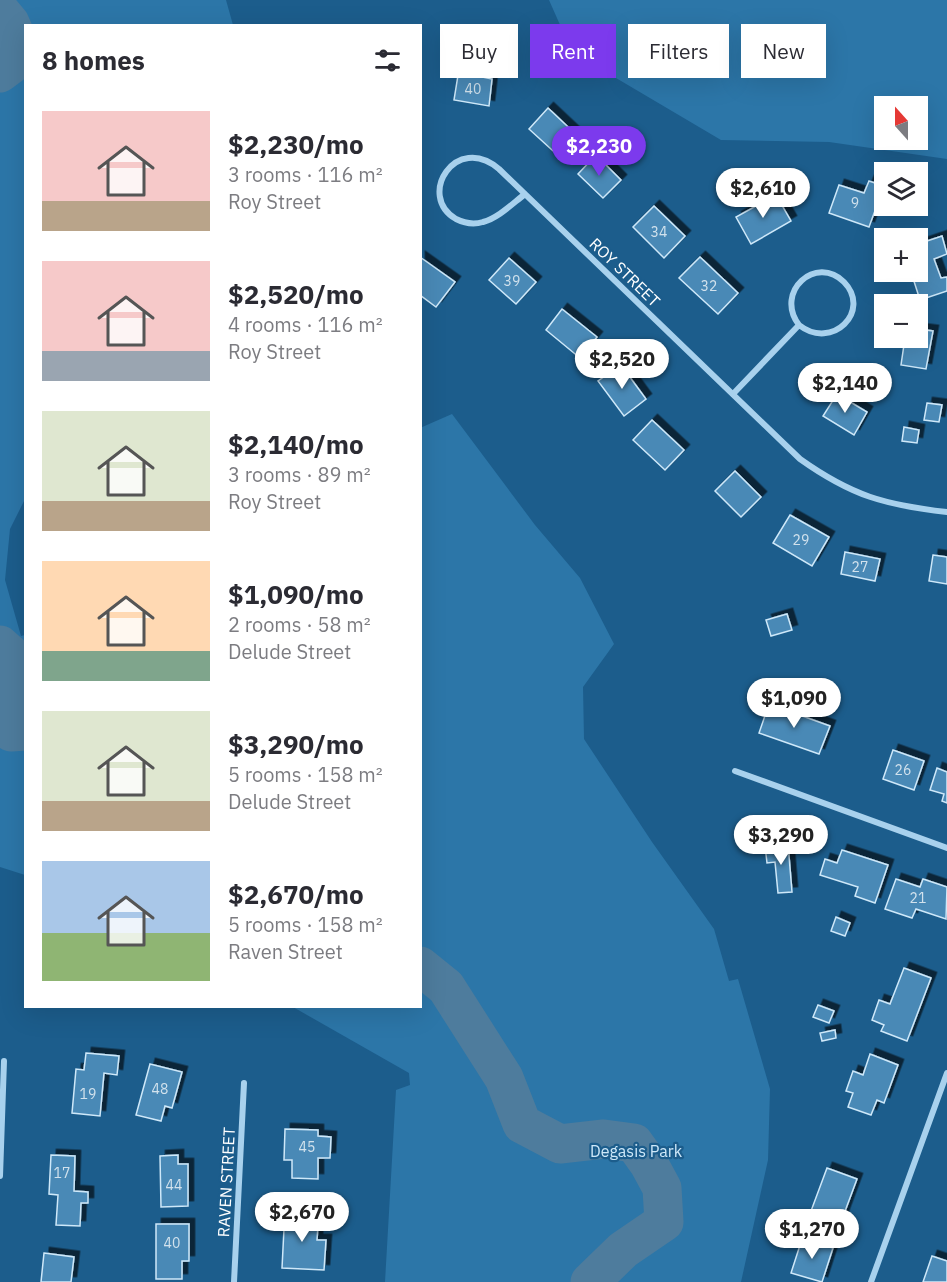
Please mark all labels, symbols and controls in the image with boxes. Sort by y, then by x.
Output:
chip: Buy [440,24,518,78]
chip: Rent [530,24,616,78]
chip: Filters [628,24,729,78]
chip: New [741,24,826,78]
text: 8 homes [42,43,145,77]
icon: filters [371,44,404,77]
house number: 40 [465,80,481,98]
north arrow [874,96,928,150]
map controls [874,96,928,348]
pin: $2,230 [550,126,648,177]
text: $2,230/mo [228,127,364,161]
text: $2,230 [566,132,632,159]
icon: home [90,135,162,207]
text: 3 rooms · 116 m² [228,161,383,188]
button: layers [874,162,928,216]
pin: $2,610 [714,168,812,219]
text: $2,610 [730,174,796,201]
text: Roy Street [228,188,321,215]
house number: 9 [851,194,859,212]
house number: 34 [651,223,667,241]
button: + [874,228,928,282]
street label: ROY STREET [586,233,664,311]
house number: 39 [504,272,520,290]
text: $2,520/mo [228,277,364,311]
house number: 32 [701,277,717,295]
icon: home [90,285,162,357]
button: − [874,294,928,348]
text: 4 rooms · 116 m² [228,311,383,338]
text: Roy Street [228,338,321,365]
pin: $2,520 [573,339,671,390]
text: $2,520 [589,345,655,372]
pin: $2,140 [796,363,894,414]
text: $2,140 [812,369,878,396]
text: $2,140/mo [228,427,364,461]
icon: home [90,435,162,507]
text: 3 rooms · 89 m² [228,461,371,488]
text: Roy Street [228,488,321,515]
house number: 29 [793,531,809,549]
house number: 27 [852,558,868,576]
text: $1,090/mo [228,577,364,611]
icon: home [90,585,162,657]
text: 2 rooms · 58 m² [228,611,371,638]
text: Delude Street [228,638,351,665]
pin: $1,090 [745,678,843,729]
text: $1,090 [761,684,827,711]
text: $3,290/mo [228,727,364,761]
icon: home [90,735,162,807]
text: 5 rooms · 158 m² [228,761,383,788]
house number: 26 [895,761,911,779]
text: Delude Street [228,788,351,815]
pin: $3,290 [732,815,830,866]
text: $3,290 [748,821,814,848]
text: $2,670/mo [228,877,364,911]
icon: home [90,885,162,957]
house number: 21 [910,889,926,907]
text: 5 rooms · 158 m² [228,911,383,938]
text: Raven Street [228,938,343,965]
house number: 48 [152,1080,168,1098]
house number: 19 [80,1085,96,1103]
street label: RAVEN STREET [213,1126,239,1238]
house number: 45 [299,1138,315,1156]
park label: Degasis Park [590,1141,683,1161]
house number: 17 [54,1164,70,1182]
house number: 44 [166,1176,182,1194]
pin: $2,670 [253,1192,351,1243]
text: $2,670 [269,1198,335,1225]
pin: $1,270 [763,1209,861,1260]
text: $1,270 [779,1215,845,1242]
house number: 40 [164,1234,180,1252]

